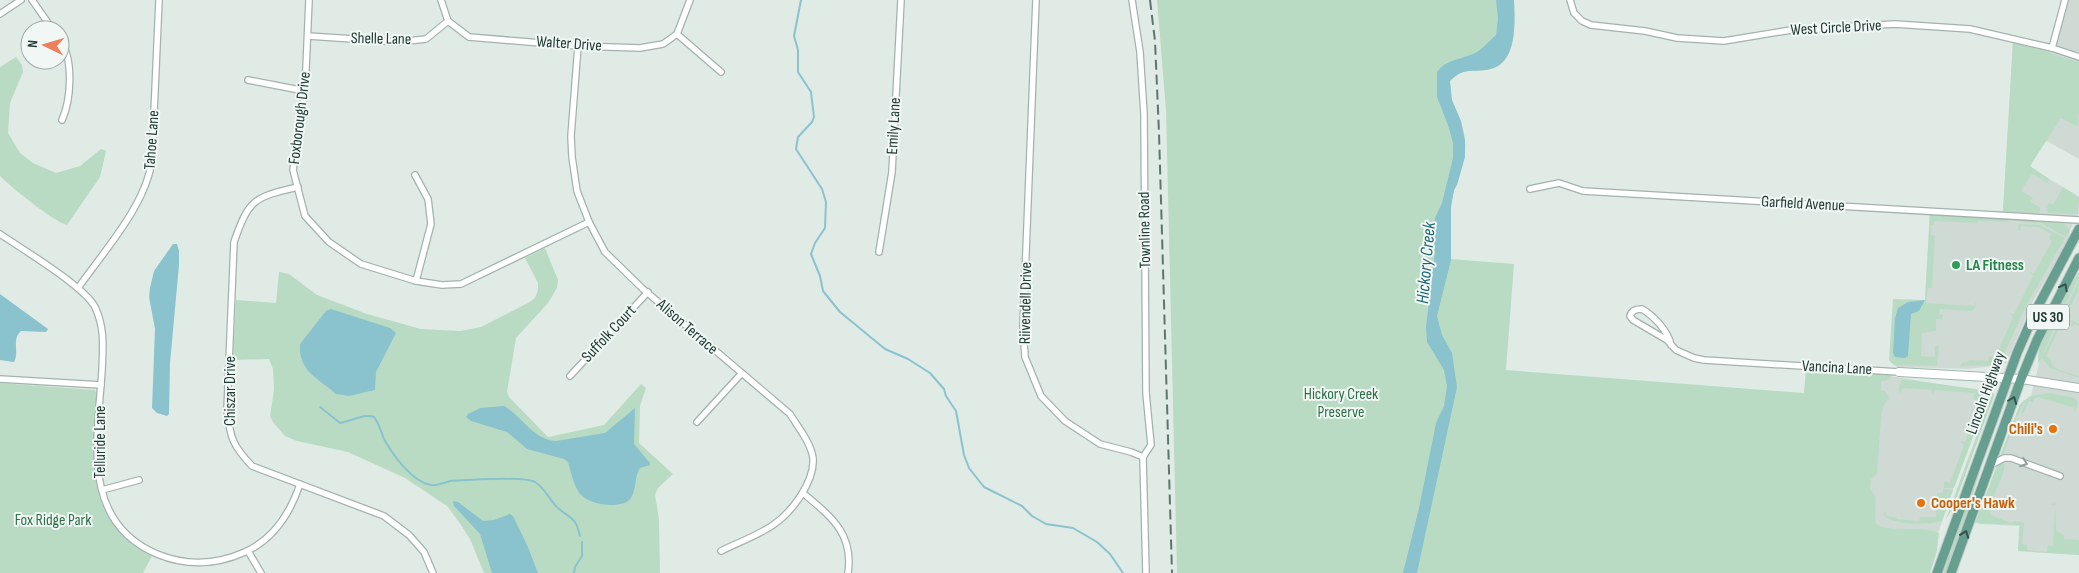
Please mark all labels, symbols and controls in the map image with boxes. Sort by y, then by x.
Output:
street label: West Circle Drive [1790,16,1882,40]
north arrow [20,20,70,70]
street label: Shelle Lane [351,29,411,49]
street label: Walter Drive [536,32,602,56]
text: N [24,39,41,48]
street label: Foxborough Drive [285,71,315,165]
street label: Emily Lane [883,97,905,155]
street label: Tahoe Lane [140,110,164,170]
street label: Townline Road [1135,192,1155,268]
street label: Garfield Avenue [1761,192,1845,216]
water label: Hickory Creek [1412,220,1440,305]
place label: LA Fitness [1966,256,2024,275]
marker: LA Fitness [1950,259,1962,271]
street label: Riivendell Drive [1016,262,1036,344]
one-way arrow [2058,283,2068,292]
street label: Alison Terrace [652,295,721,359]
street label: Suffolk Court [578,301,640,367]
road number: US 30 [2027,304,2069,330]
street label: Lincoln Highway [1962,349,2010,437]
street label: Chiszar Drive [221,356,240,426]
street label: Vancina Lane [1802,357,1872,379]
park label: Hickory Creek Preserve [1304,385,1378,422]
one-way arrow [2007,396,2017,405]
street label: Telluride Lane [91,405,110,479]
place label: Chili's [2009,420,2043,439]
marker: Chili's [2047,423,2059,435]
one-way arrow [2020,457,2028,467]
place label: Cooper's Hawk [1931,494,2015,513]
marker: Cooper's Hawk [1915,497,1927,509]
park label: Fox Ridge Park [15,511,91,530]
one-way arrow [1959,530,1969,539]

